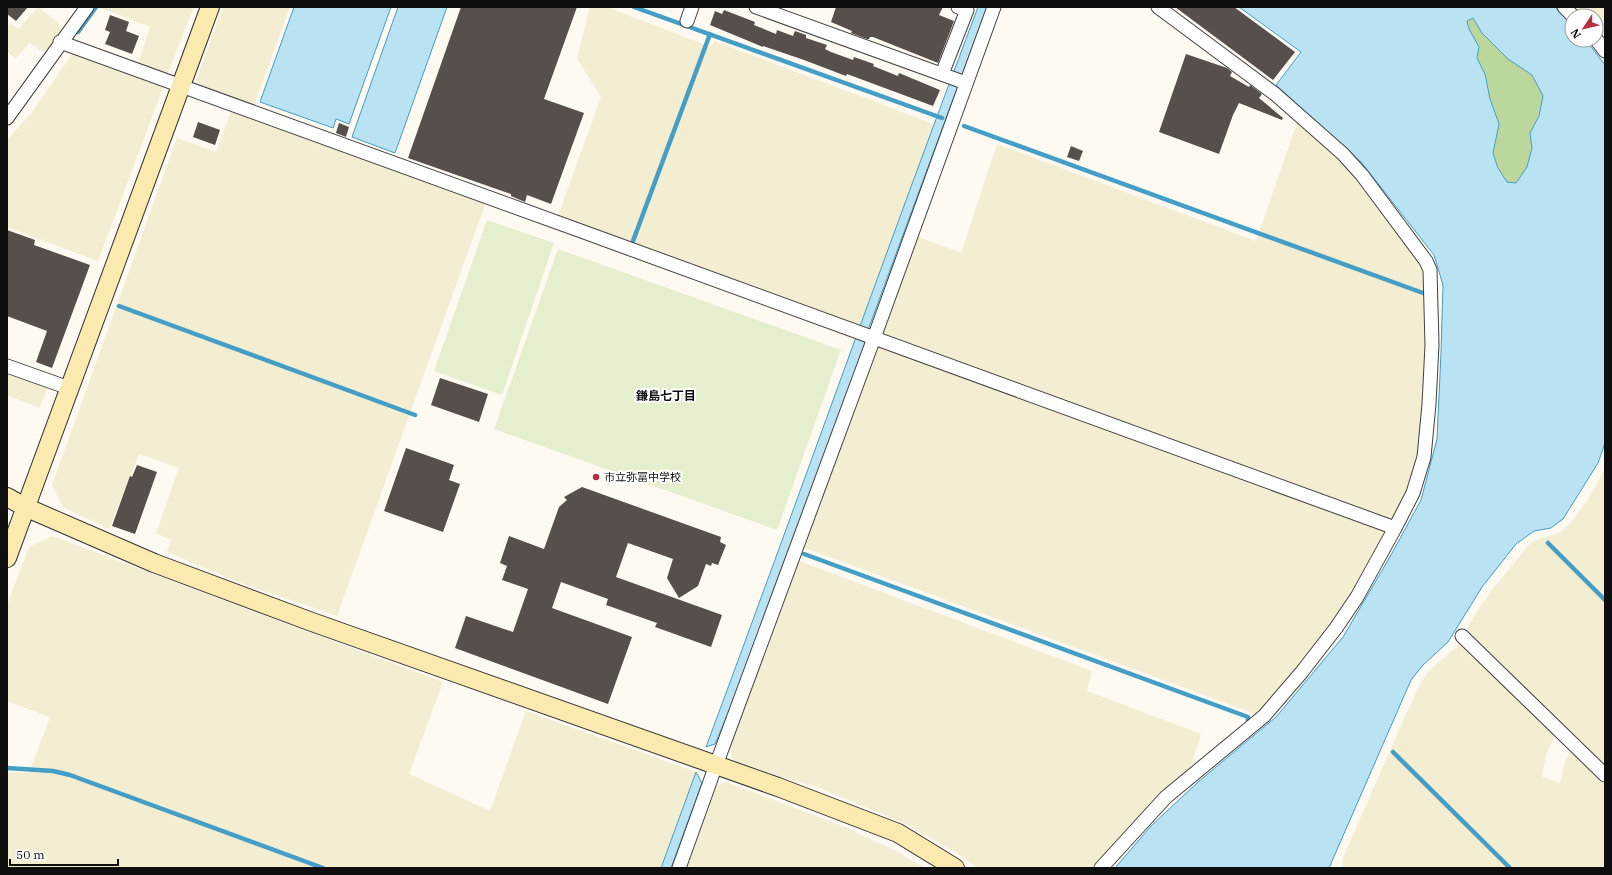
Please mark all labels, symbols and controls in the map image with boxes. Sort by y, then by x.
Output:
north arrow [1564,8,1604,48]
text: N [1567,26,1584,41]
district label: 鎌島七丁目 [636,388,696,403]
place label: 市立弥冨中学校 [604,470,681,484]
marker: 市立弥冨中学校 [591,472,601,482]
scale bar [10,841,118,867]
text: 50 m [16,847,45,862]

